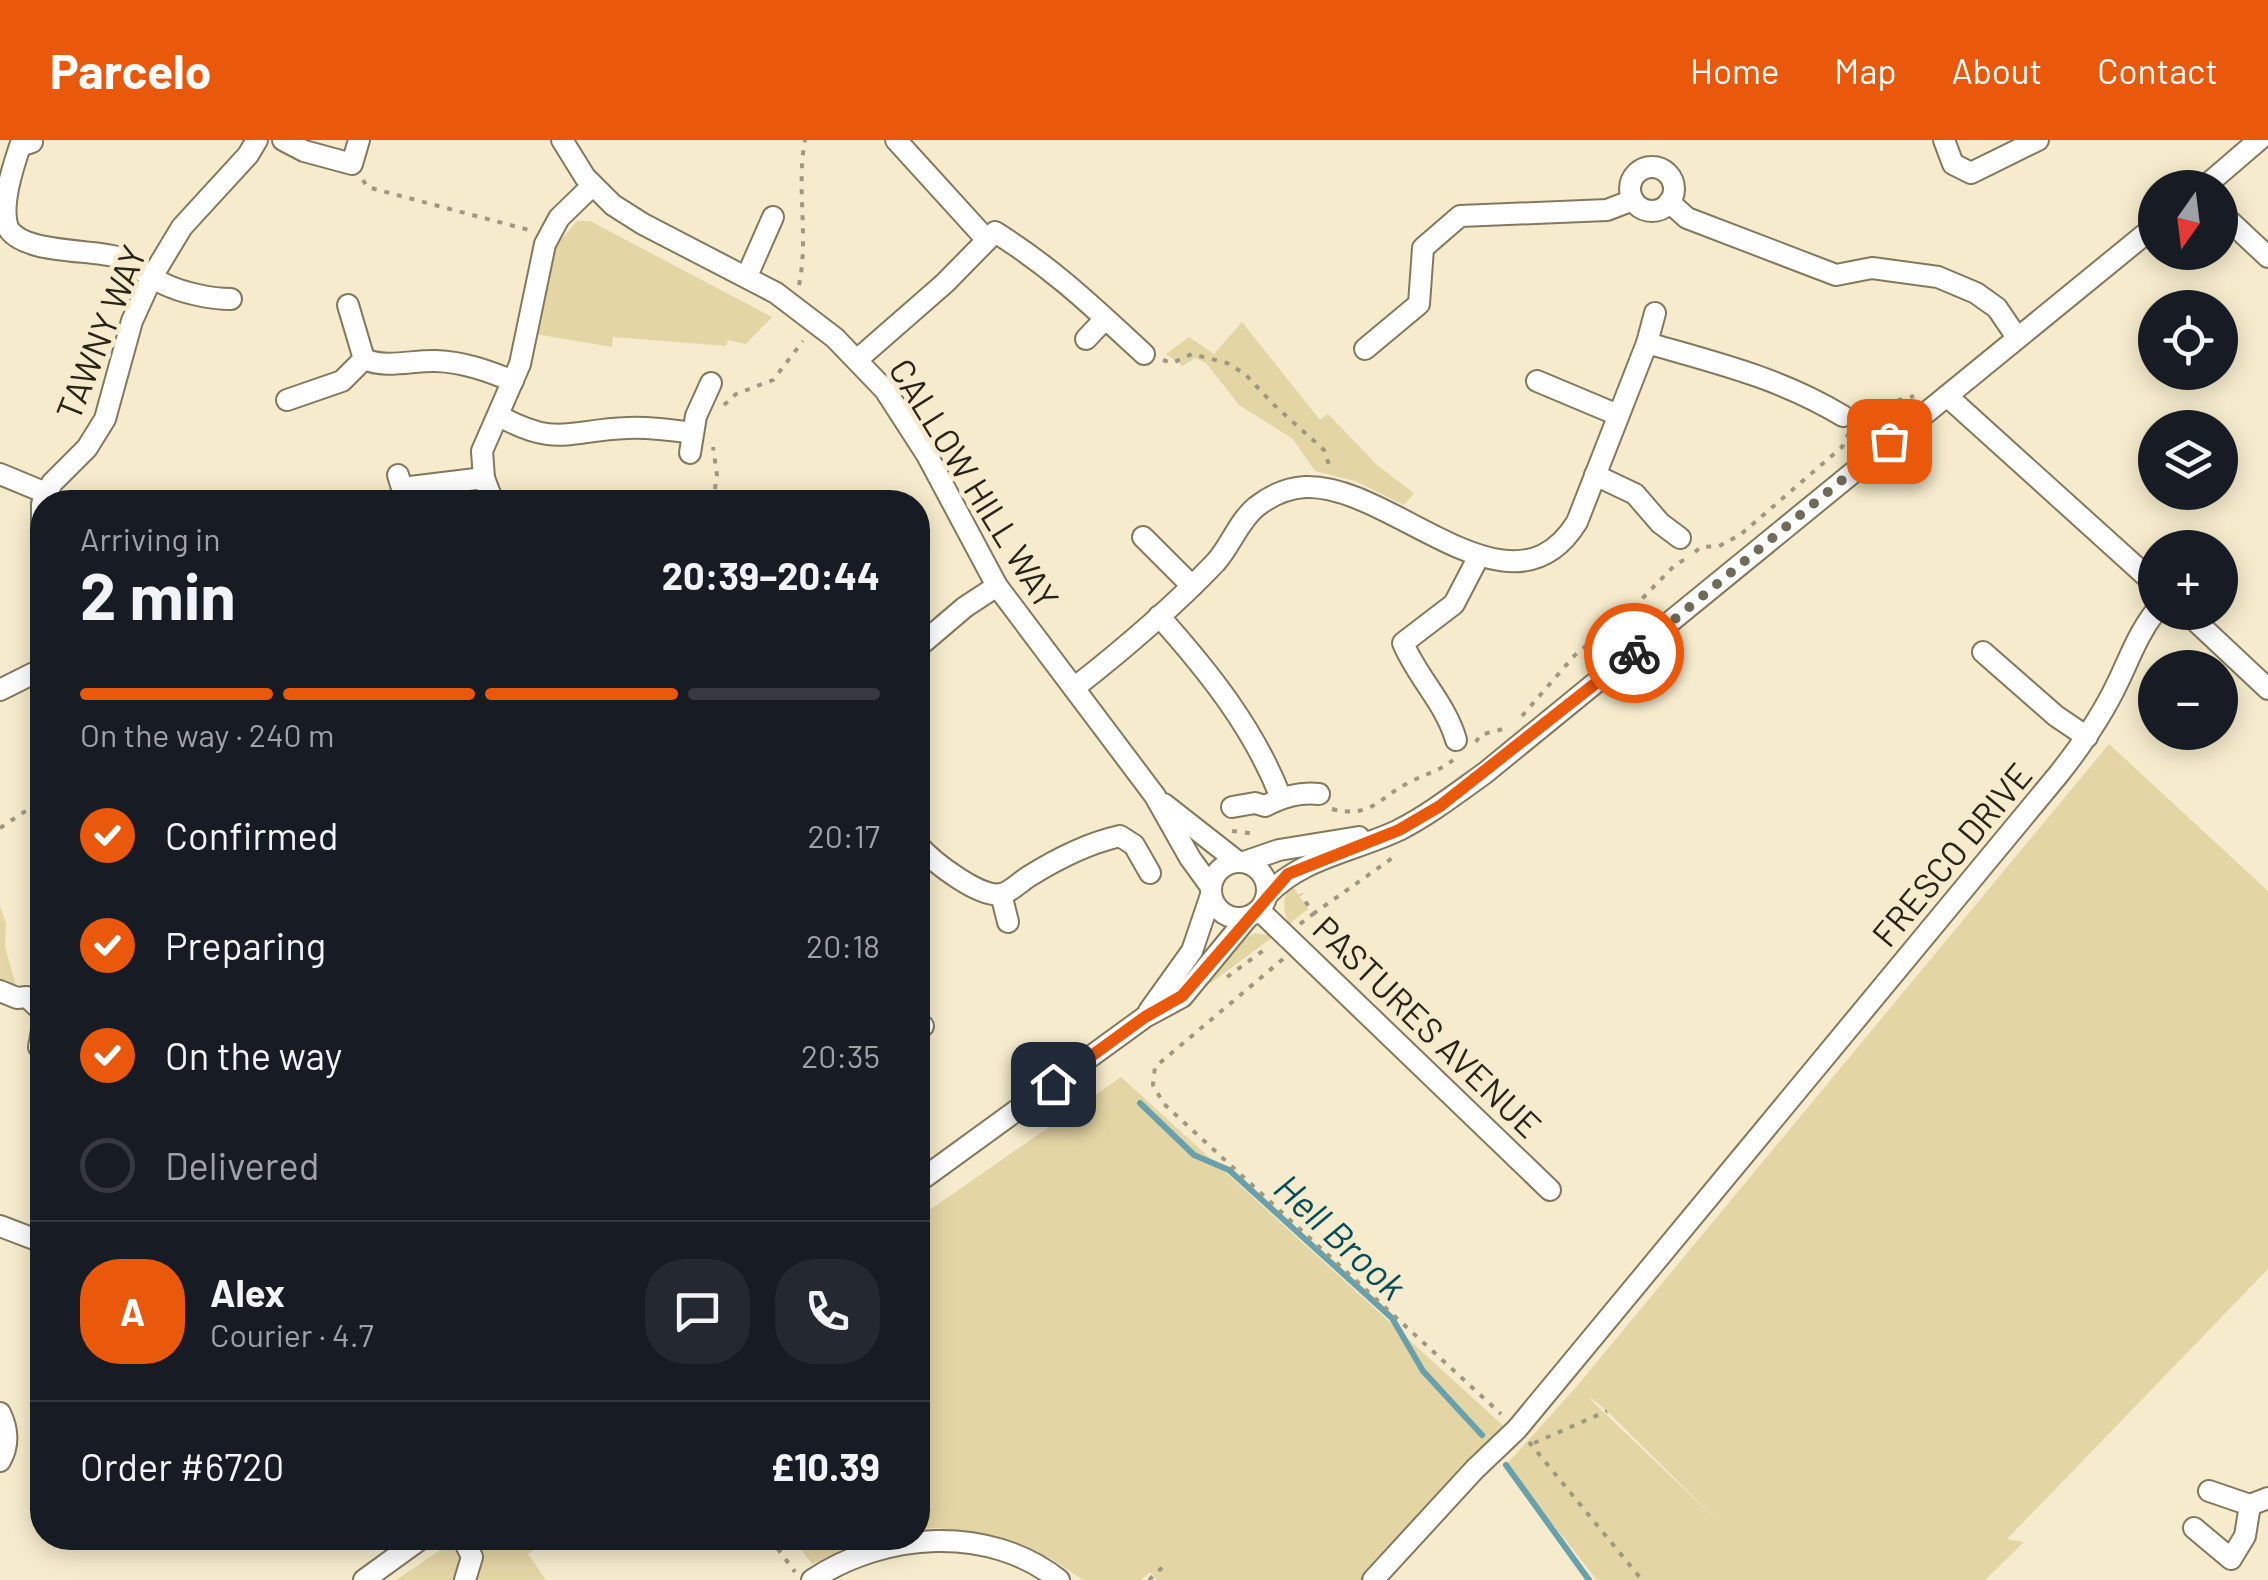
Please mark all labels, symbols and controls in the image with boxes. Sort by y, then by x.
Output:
text: Parcelo [50,41,212,99]
text: Home [1690,49,1779,91]
text: Map [1834,49,1897,91]
text: About [1952,49,2042,91]
text: Contact [2097,49,2218,91]
north arrow [2138,170,2238,270]
map controls [2138,170,2238,750]
street label: TAWNY WAY [46,239,154,425]
button: locate [2138,290,2238,390]
street label: CALLOW HILL WAY [881,351,1069,615]
pin [1847,399,1932,484]
button: layers [2138,410,2238,510]
icon: bag [1862,414,1917,469]
text: Arriving in [80,519,220,557]
button: + [2138,530,2238,630]
text: 20:39–20:44 [662,552,880,598]
text: 2 min [80,555,236,633]
courier [1584,603,1684,703]
icon: bike [1607,626,1662,681]
button: − [2138,650,2238,750]
text: On the way · 240 m [80,715,335,753]
street label: FRESCO DRIVE [1862,754,2040,954]
icon: check [80,808,135,863]
text: Confirmed [165,812,338,858]
text: 20:17 [808,816,880,854]
street label: PASTURES AVENUE [1305,906,1551,1146]
icon: check [80,918,135,973]
text: Preparing [165,922,326,968]
text: 20:18 [806,926,880,964]
icon: check [80,1028,135,1083]
text: On the way [165,1032,342,1078]
text: 20:35 [801,1036,880,1074]
pin [1011,1042,1096,1127]
icon: home [1026,1057,1081,1112]
text: Delivered [165,1142,319,1188]
water label: Hell Brook [1266,1164,1417,1309]
button: chat [645,1259,750,1364]
button: phone [775,1259,880,1364]
text: Alex [210,1269,285,1315]
text: A [120,1288,145,1334]
text: Courier · 4.7 [210,1315,374,1353]
text: Order #6720 [80,1443,284,1489]
text: £10.39 [771,1443,880,1489]

